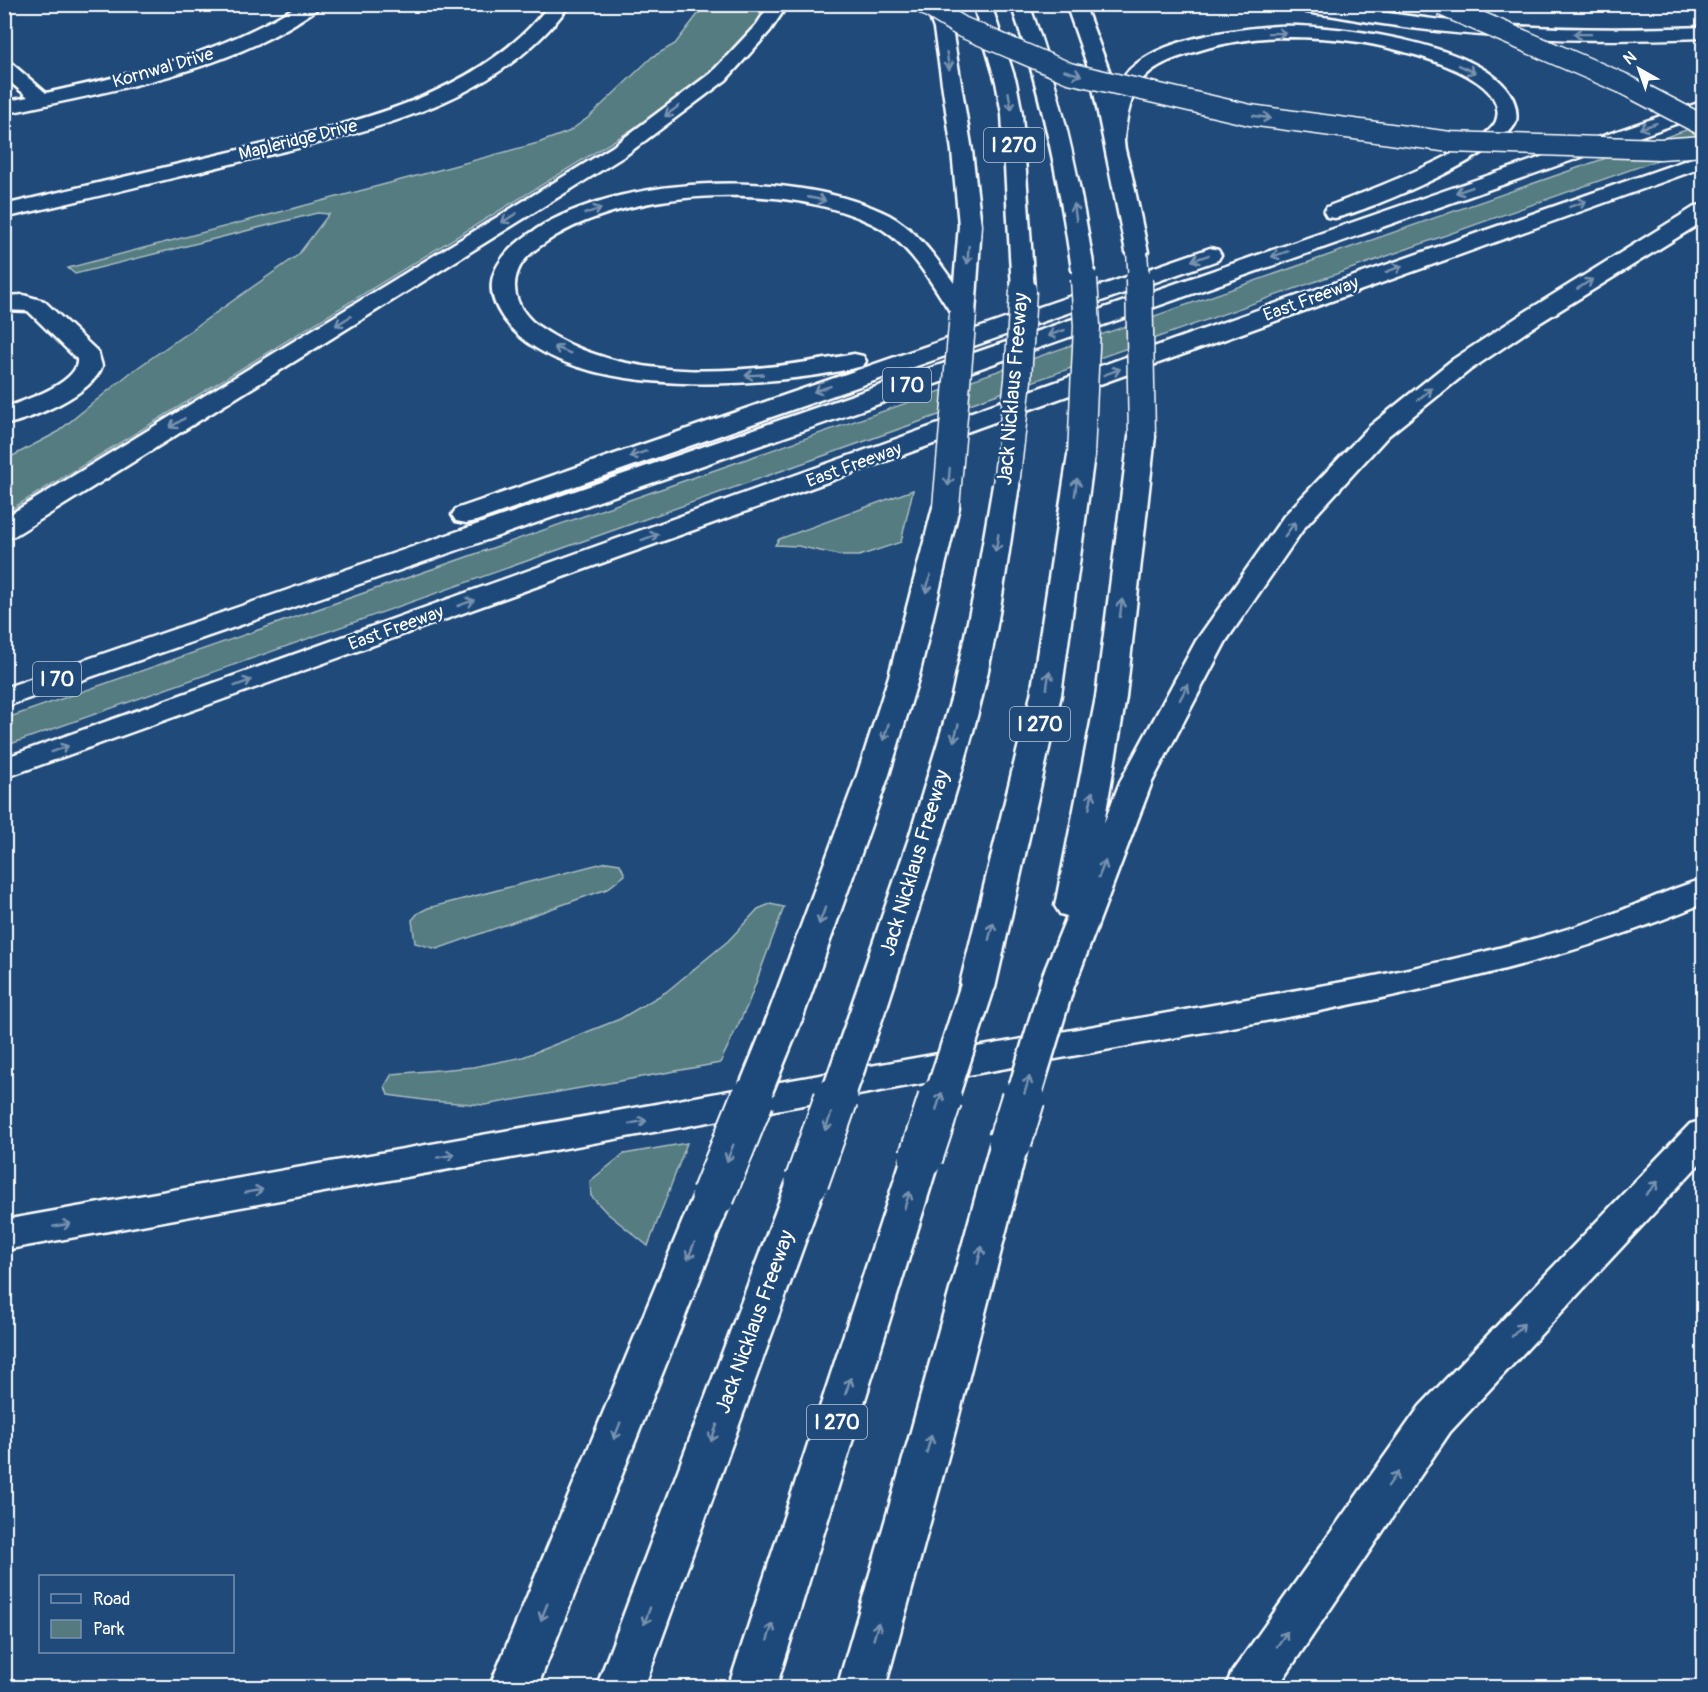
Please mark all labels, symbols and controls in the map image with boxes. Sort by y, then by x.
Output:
one-way arrow [1267,27,1287,39]
one-way arrow [1573,28,1593,40]
north arrow [1609,39,1669,99]
street label: Kornwal Drive [110,43,216,93]
text: N [1619,47,1641,69]
one-way arrow [942,51,953,70]
one-way arrow [1458,64,1476,75]
one-way arrow [1063,68,1082,79]
one-way arrow [1005,91,1016,110]
one-way arrow [664,105,680,117]
one-way arrow [1252,111,1272,122]
street label: Mapleridge Drive [236,114,360,166]
one-way arrow [1639,121,1658,132]
road number: I 270 [984,128,1044,162]
one-way arrow [1455,185,1474,196]
one-way arrow [807,194,826,205]
one-way arrow [1568,198,1586,209]
one-way arrow [1069,203,1080,222]
one-way arrow [583,204,602,215]
one-way arrow [501,213,518,225]
one-way arrow [962,244,973,264]
one-way arrow [1271,250,1290,261]
one-way arrow [1191,253,1210,264]
one-way arrow [1384,263,1403,274]
street label: East Freeway [1260,271,1362,327]
one-way arrow [1577,278,1593,290]
street label: Jack Nicklaus Freeway [991,291,1035,486]
one-way arrow [335,315,352,327]
one-way arrow [1047,328,1066,339]
one-way arrow [553,344,572,355]
one-way arrow [1102,365,1121,376]
road number: I 70 [883,368,931,402]
one-way arrow [744,369,764,380]
one-way arrow [813,384,832,395]
one-way arrow [1417,387,1432,401]
one-way arrow [169,418,186,430]
street label: East Freeway [803,437,905,493]
one-way arrow [629,449,648,460]
one-way arrow [943,466,954,486]
one-way arrow [1071,478,1082,497]
one-way arrow [1283,521,1296,537]
one-way arrow [640,531,659,542]
one-way arrow [991,533,1002,552]
one-way arrow [922,575,934,594]
one-way arrow [456,597,475,608]
one-way arrow [1116,598,1127,618]
street label: East Freeway [345,600,447,656]
road number: I 70 [33,662,81,696]
one-way arrow [1043,671,1054,690]
one-way arrow [233,677,252,688]
one-way arrow [1178,684,1190,701]
road number: I 270 [1010,707,1070,741]
one-way arrow [880,722,891,741]
one-way arrow [950,723,961,742]
one-way arrow [50,743,68,754]
street label: Jack Nicklaus Freeway [874,767,956,959]
one-way arrow [1086,791,1097,811]
one-way arrow [1097,860,1108,879]
one-way arrow [815,906,826,925]
one-way arrow [985,922,997,941]
one-way arrow [1022,1076,1033,1095]
one-way arrow [935,1092,946,1111]
one-way arrow [822,1112,833,1131]
one-way arrow [628,1116,647,1127]
one-way arrow [724,1143,735,1161]
one-way arrow [436,1150,455,1161]
one-way arrow [1645,1181,1659,1196]
one-way arrow [244,1185,263,1196]
one-way arrow [902,1191,913,1210]
one-way arrow [52,1219,71,1230]
street label: Jack Nicklaus Freeway [709,1227,801,1417]
one-way arrow [685,1241,696,1259]
one-way arrow [974,1246,986,1265]
one-way arrow [1511,1323,1525,1338]
one-way arrow [843,1377,854,1396]
road number: I 270 [807,1405,867,1439]
one-way arrow [611,1421,622,1440]
one-way arrow [708,1423,719,1442]
one-way arrow [924,1434,936,1453]
one-way arrow [1387,1471,1399,1488]
legend [39,1575,234,1653]
text: Road [93,1588,130,1611]
one-way arrow [538,1602,549,1620]
one-way arrow [640,1606,651,1625]
text: Park [93,1618,125,1641]
one-way arrow [871,1622,883,1641]
one-way arrow [765,1623,776,1642]
one-way arrow [1276,1632,1288,1648]

